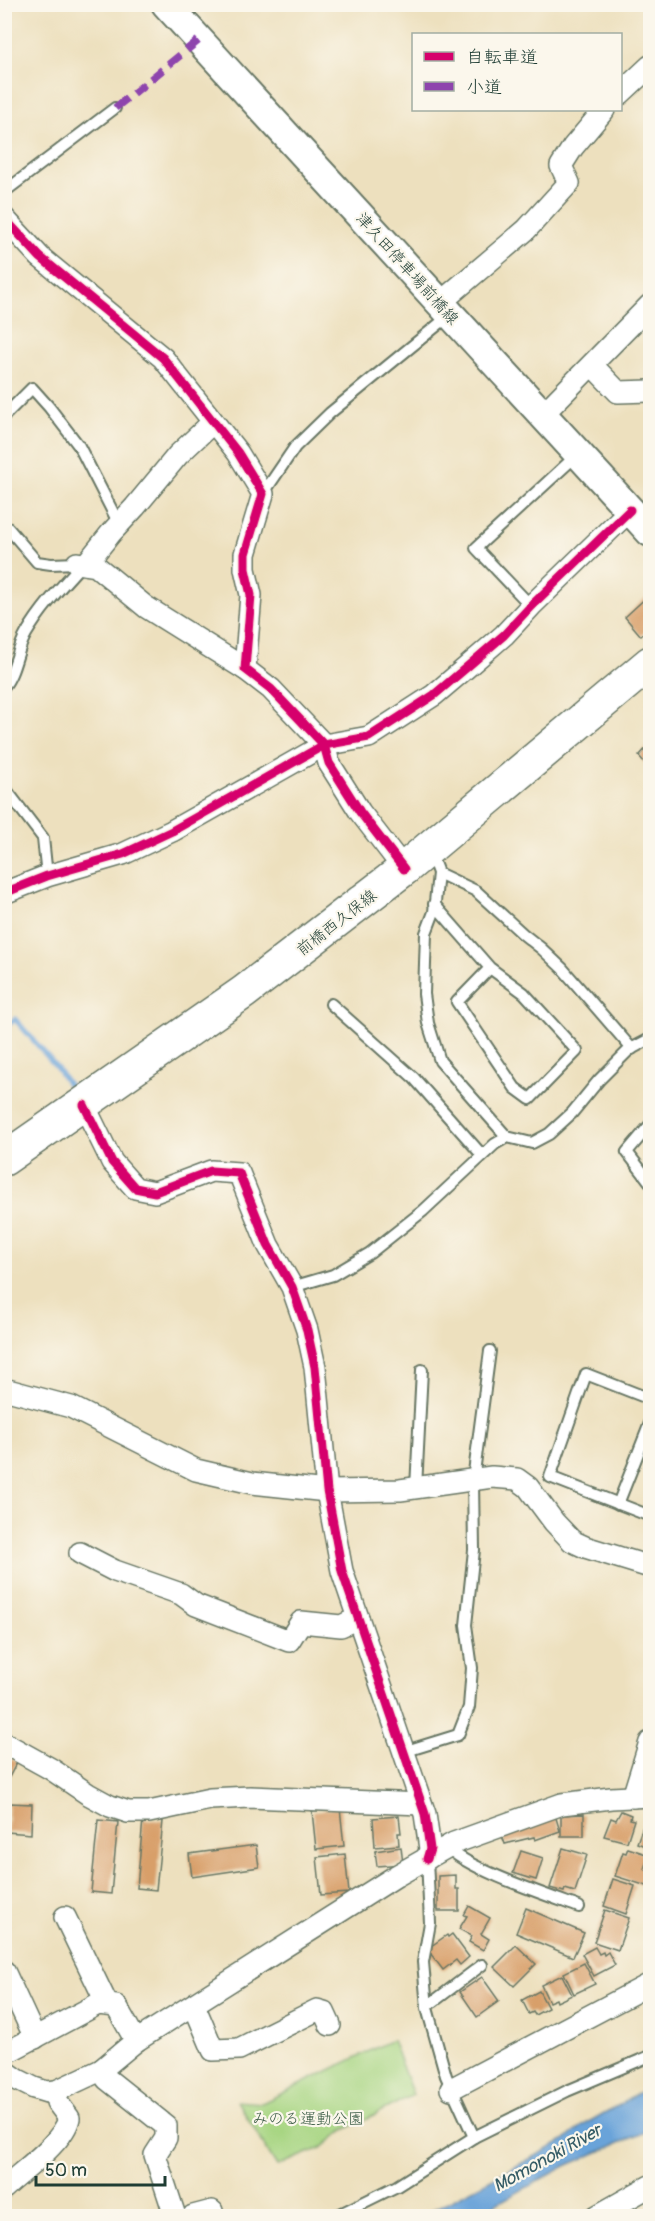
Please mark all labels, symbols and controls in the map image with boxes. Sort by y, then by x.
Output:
legend [412,33,622,111]
text: 自転車道 [466,46,538,69]
text: 小道 [466,76,502,99]
street label: 津久田停車場前橋線 [352,208,463,329]
street label: 前橋西久保線 [293,885,381,960]
park label: みのる運動公園 [252,2109,364,2129]
water label: Momonoki River [489,2118,608,2198]
scale bar [36,2149,165,2187]
text: 50 m [45,2159,87,2182]

